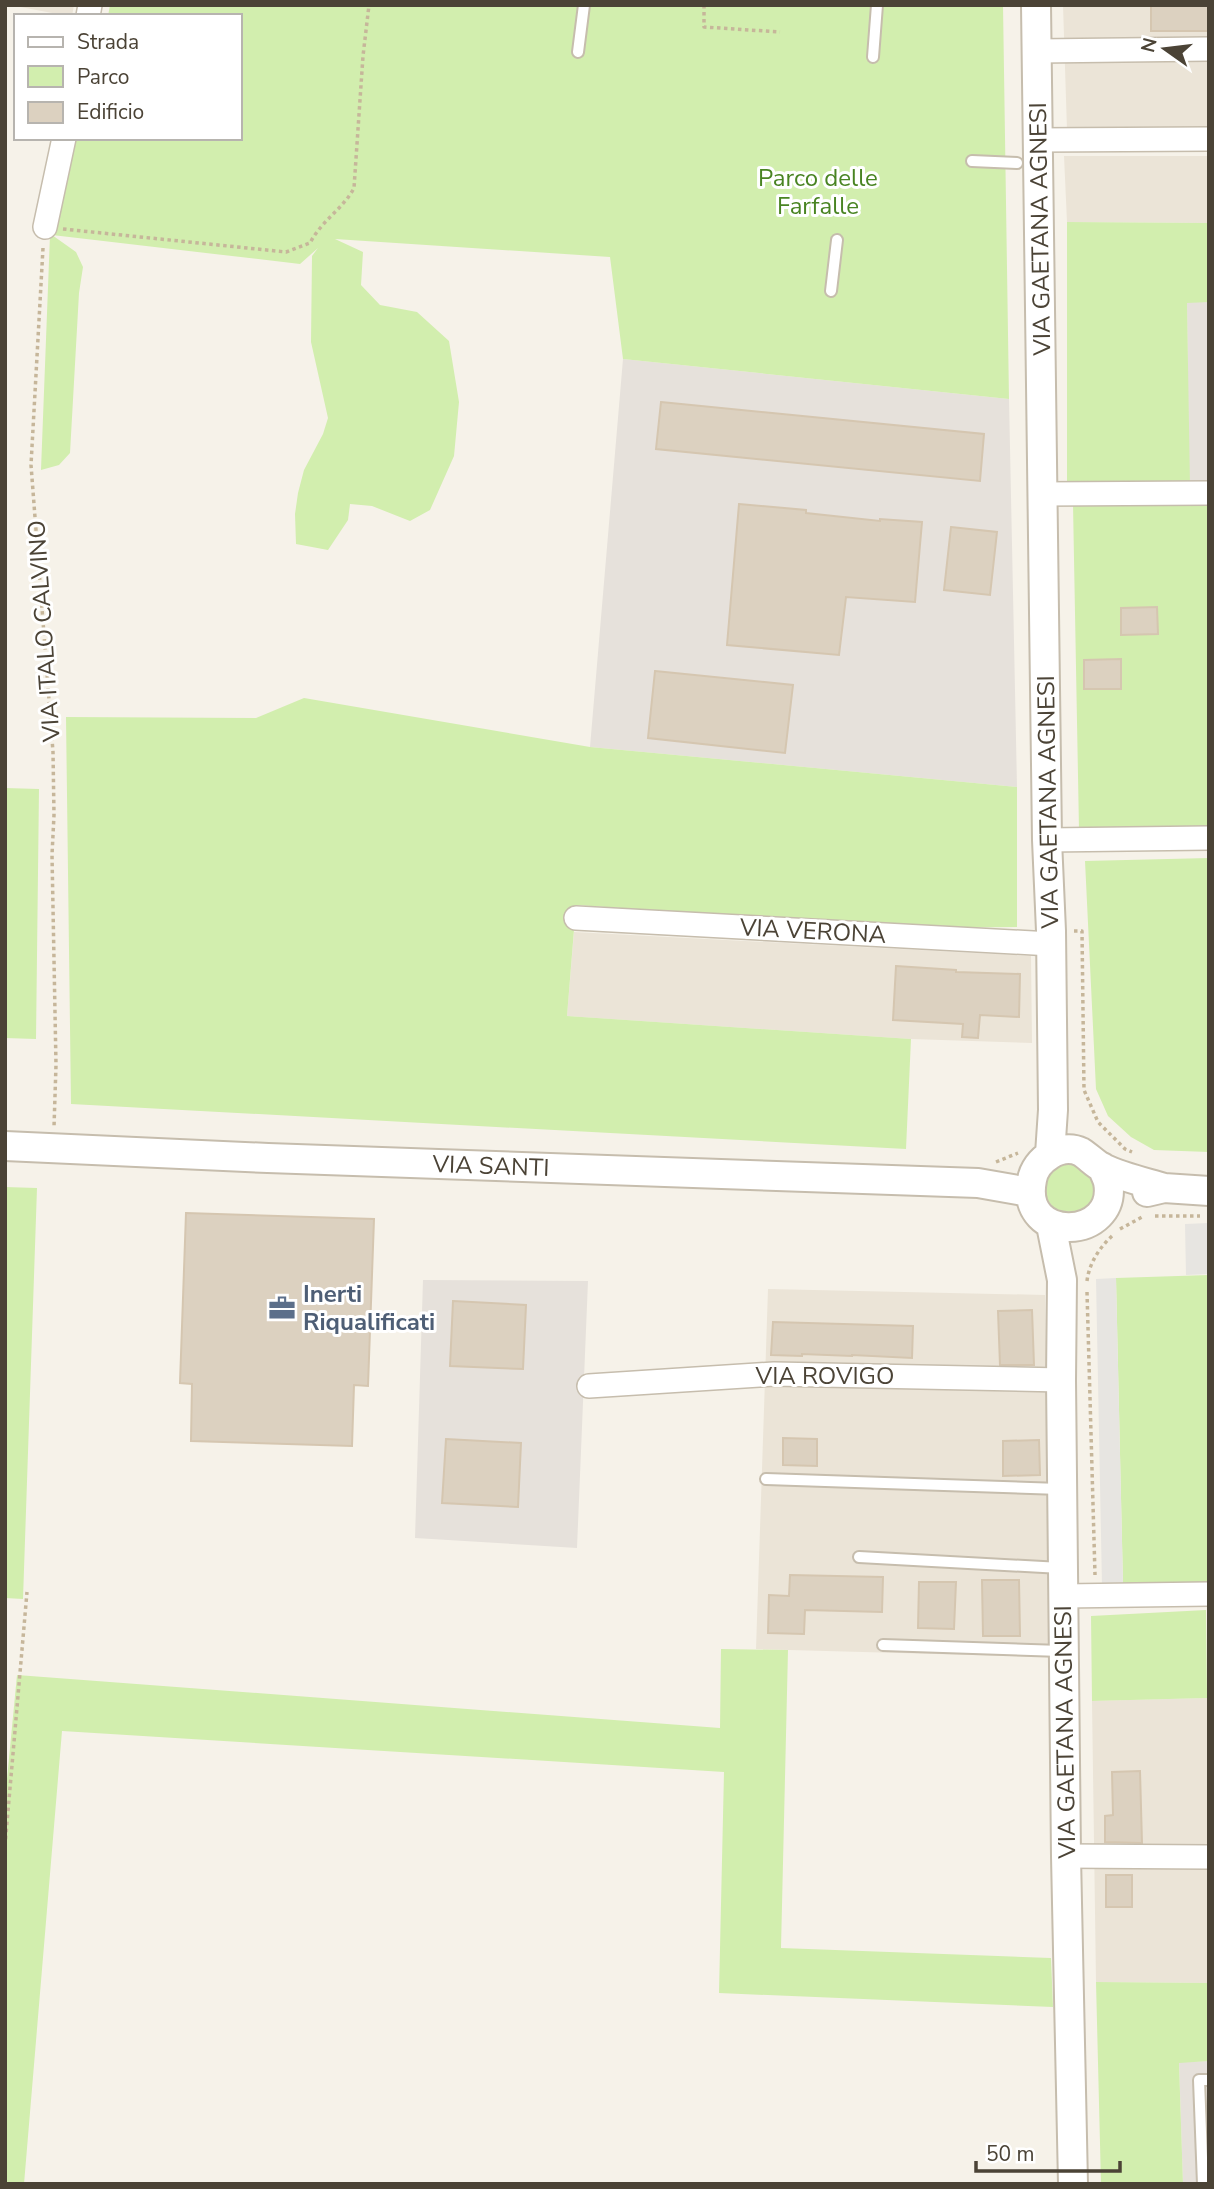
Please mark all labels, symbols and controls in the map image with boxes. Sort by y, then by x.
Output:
legend [14,14,242,140]
north arrow [1130,14,1200,84]
text: Strada [77,28,139,56]
text: N [1135,35,1164,55]
text: Parco [77,63,130,91]
text: Edificio [77,98,144,126]
street label: VIA GAETANA AGNESI [1022,102,1058,357]
park label: Parco delle Farfalle [758,162,878,222]
street label: VIA ITALO CALVINO [20,519,68,744]
street label: VIA GAETANA AGNESI [1030,675,1066,930]
street label: VIA VERONA [738,911,887,951]
street label: VIA SANTI [431,1148,550,1184]
place label: Inerti Riqualificati [303,1278,435,1338]
office icon: Inerti Riqualificati [267,1293,297,1323]
street label: VIA ROVIGO [755,1360,894,1392]
street label: VIA GAETANA AGNESI [1047,1605,1083,1860]
scale bar [976,2130,1120,2174]
text: 50 m [986,2140,1035,2168]

